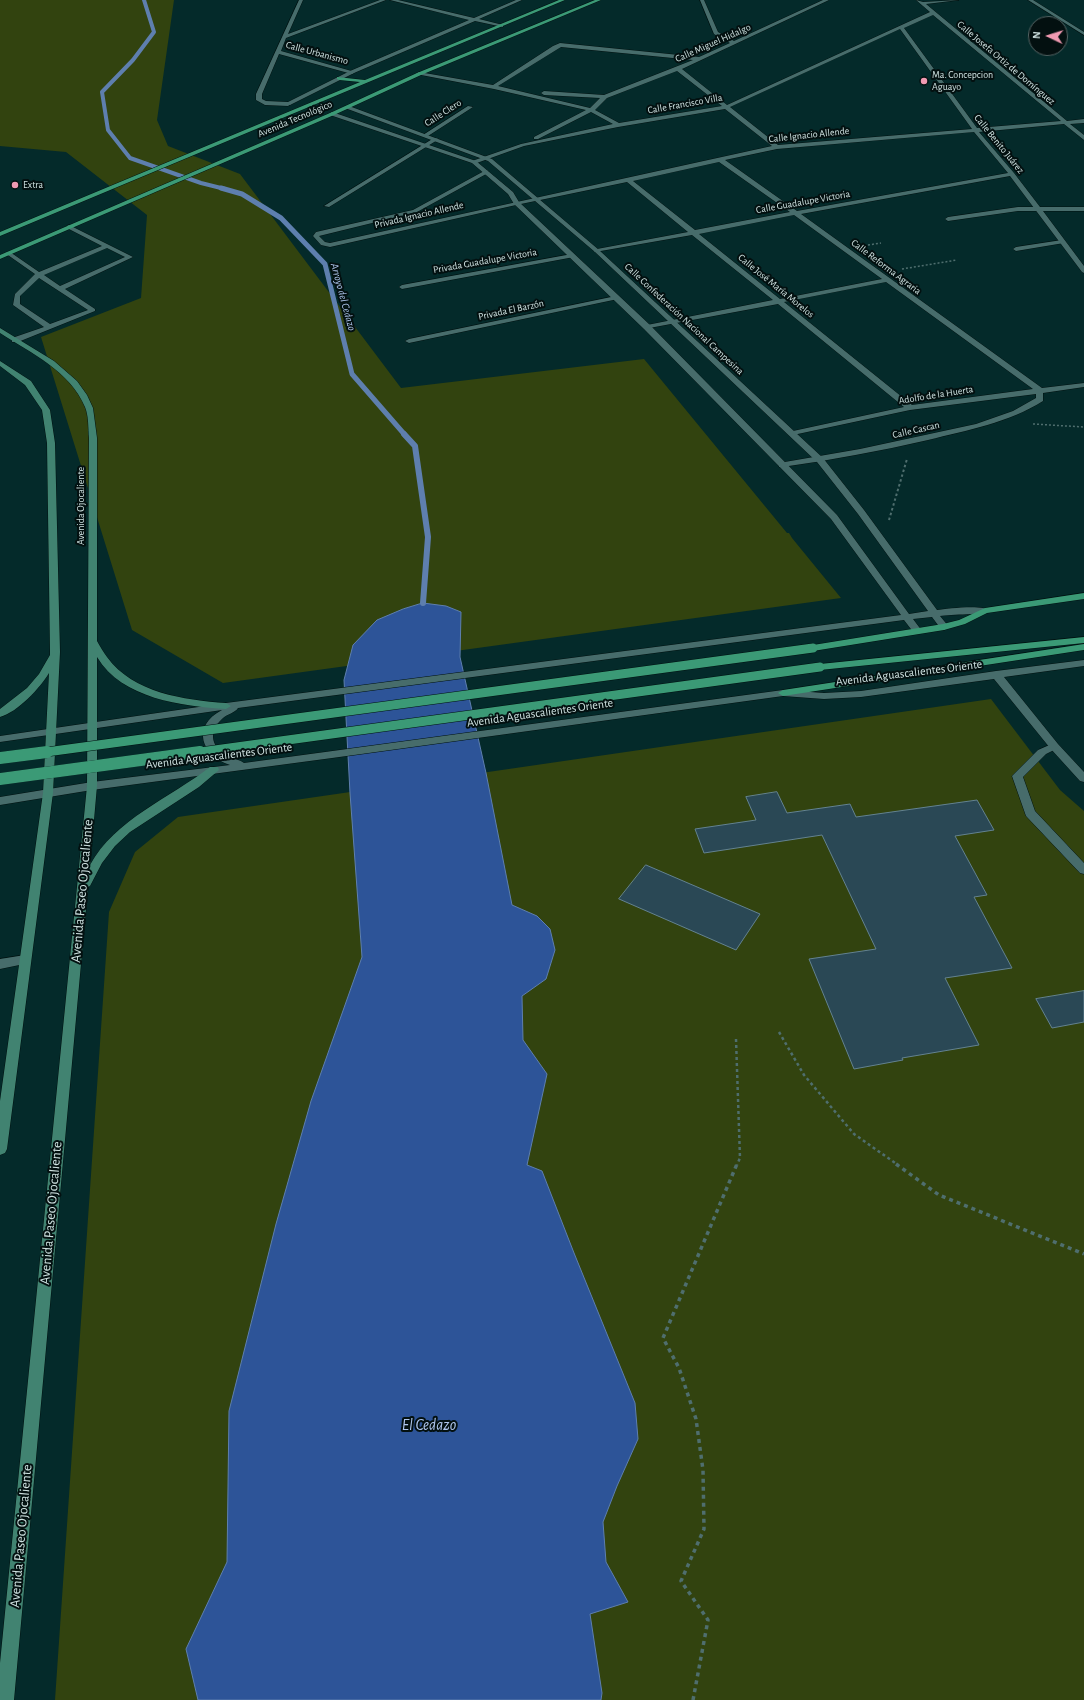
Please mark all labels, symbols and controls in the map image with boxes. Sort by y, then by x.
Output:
north arrow [1028,16,1068,56]
street label: Calle Josefa Ortiz de Domínguez [955,18,1057,108]
street label: Calle Miguel Hidalgo [673,21,753,65]
text: N [1031,31,1042,39]
street label: Calle Urbanismo [284,39,350,67]
place label: Ma. Concepcion Aguayo [932,69,993,92]
marker: Ma. Concepcion Aguayo [919,76,929,86]
street label: Calle Francisco Villa [647,92,723,116]
street label: Calle Clero [422,97,464,129]
street label: Avenida Tecnológico [256,98,334,140]
street label: Calle Benito Juárez [971,112,1027,176]
street label: Calle Ignacio Allende [768,125,850,145]
place label: Extra [23,179,43,191]
marker: Extra [10,180,20,190]
street label: Calle Guadalupe Victoria [755,188,851,216]
street label: Privada Ignacio Allende [373,199,465,231]
street label: Calle Reforma Agraria [849,237,923,297]
street label: Privada Guadalupe Victoria [432,246,538,276]
street label: Calle José María Morelos [736,252,816,320]
street label: Calle Confederación Nacional Campesina [622,261,746,377]
water label: Arroyo del Cedazo [328,262,358,332]
street label: Privada El Barzón [477,297,545,323]
street label: Adolfo de la Huerta [898,383,974,407]
street label: Calle Cascan [891,419,941,441]
street label: Avenida Ojocaliente [75,467,87,545]
street label: Avenida Aguascalientes Oriente [835,657,983,689]
street label: Avenida Aguascalientes Oriente [466,696,614,730]
street label: Avenida Aguascalientes Oriente [145,740,293,772]
street label: Avenida Paseo Ojocaliente [67,819,97,963]
street label: Avenida Paseo Ojocaliente [36,1141,66,1285]
water label: El Cedazo [402,1415,456,1435]
street label: Avenida Paseo Ojocaliente [6,1464,36,1608]

